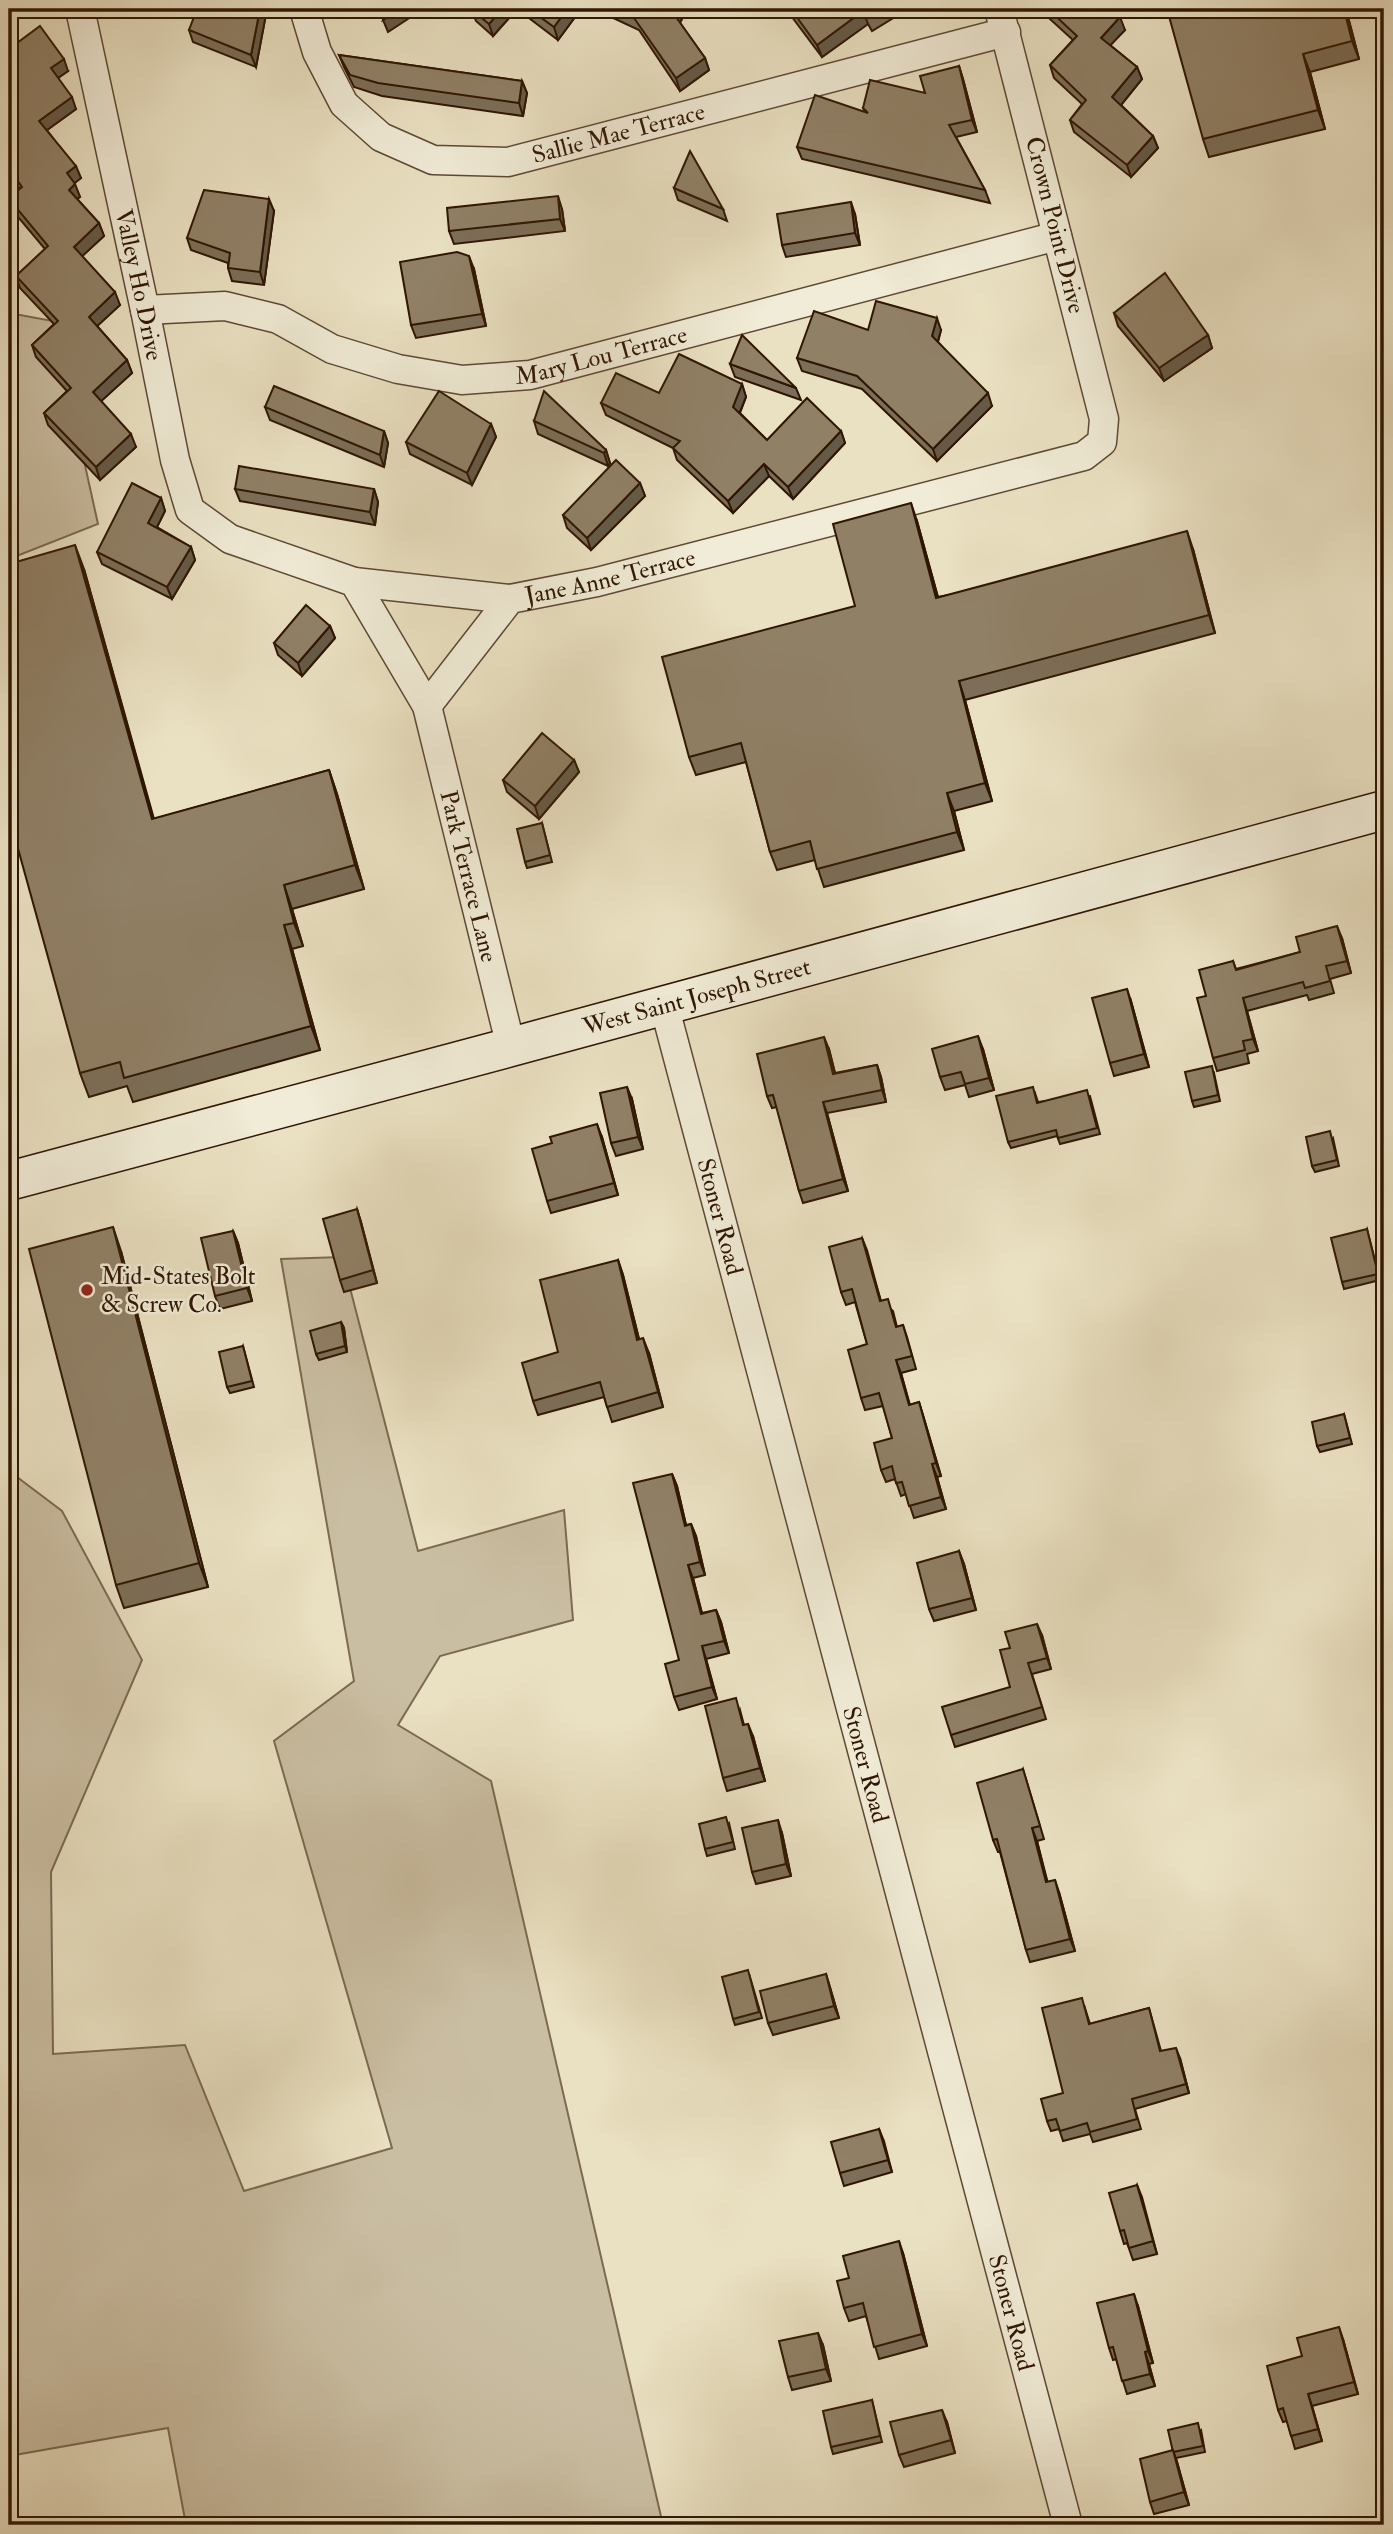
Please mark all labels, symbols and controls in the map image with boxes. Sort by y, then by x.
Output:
street label: Sallie Mae Terrace [529,96,708,171]
street label: Crown Point Drive [1018,133,1092,317]
street label: Valley Ho Drive [108,206,170,363]
street label: Mary Lou Terrace [514,319,690,392]
street label: Jane Anne Terrace [521,542,699,611]
street label: Park Terrace Lane [433,787,505,965]
street label: West Saint Joseph Street [578,951,814,1043]
street label: Stoner Road [690,1155,751,1278]
place label: Mid-States Bolt & Screw Co. [101,1261,256,1320]
marker: Mid-States Bolt & Screw Co. [79,1282,95,1298]
street label: Stoner Road [836,1703,896,1826]
street label: Stoner Road [981,2251,1042,2374]

